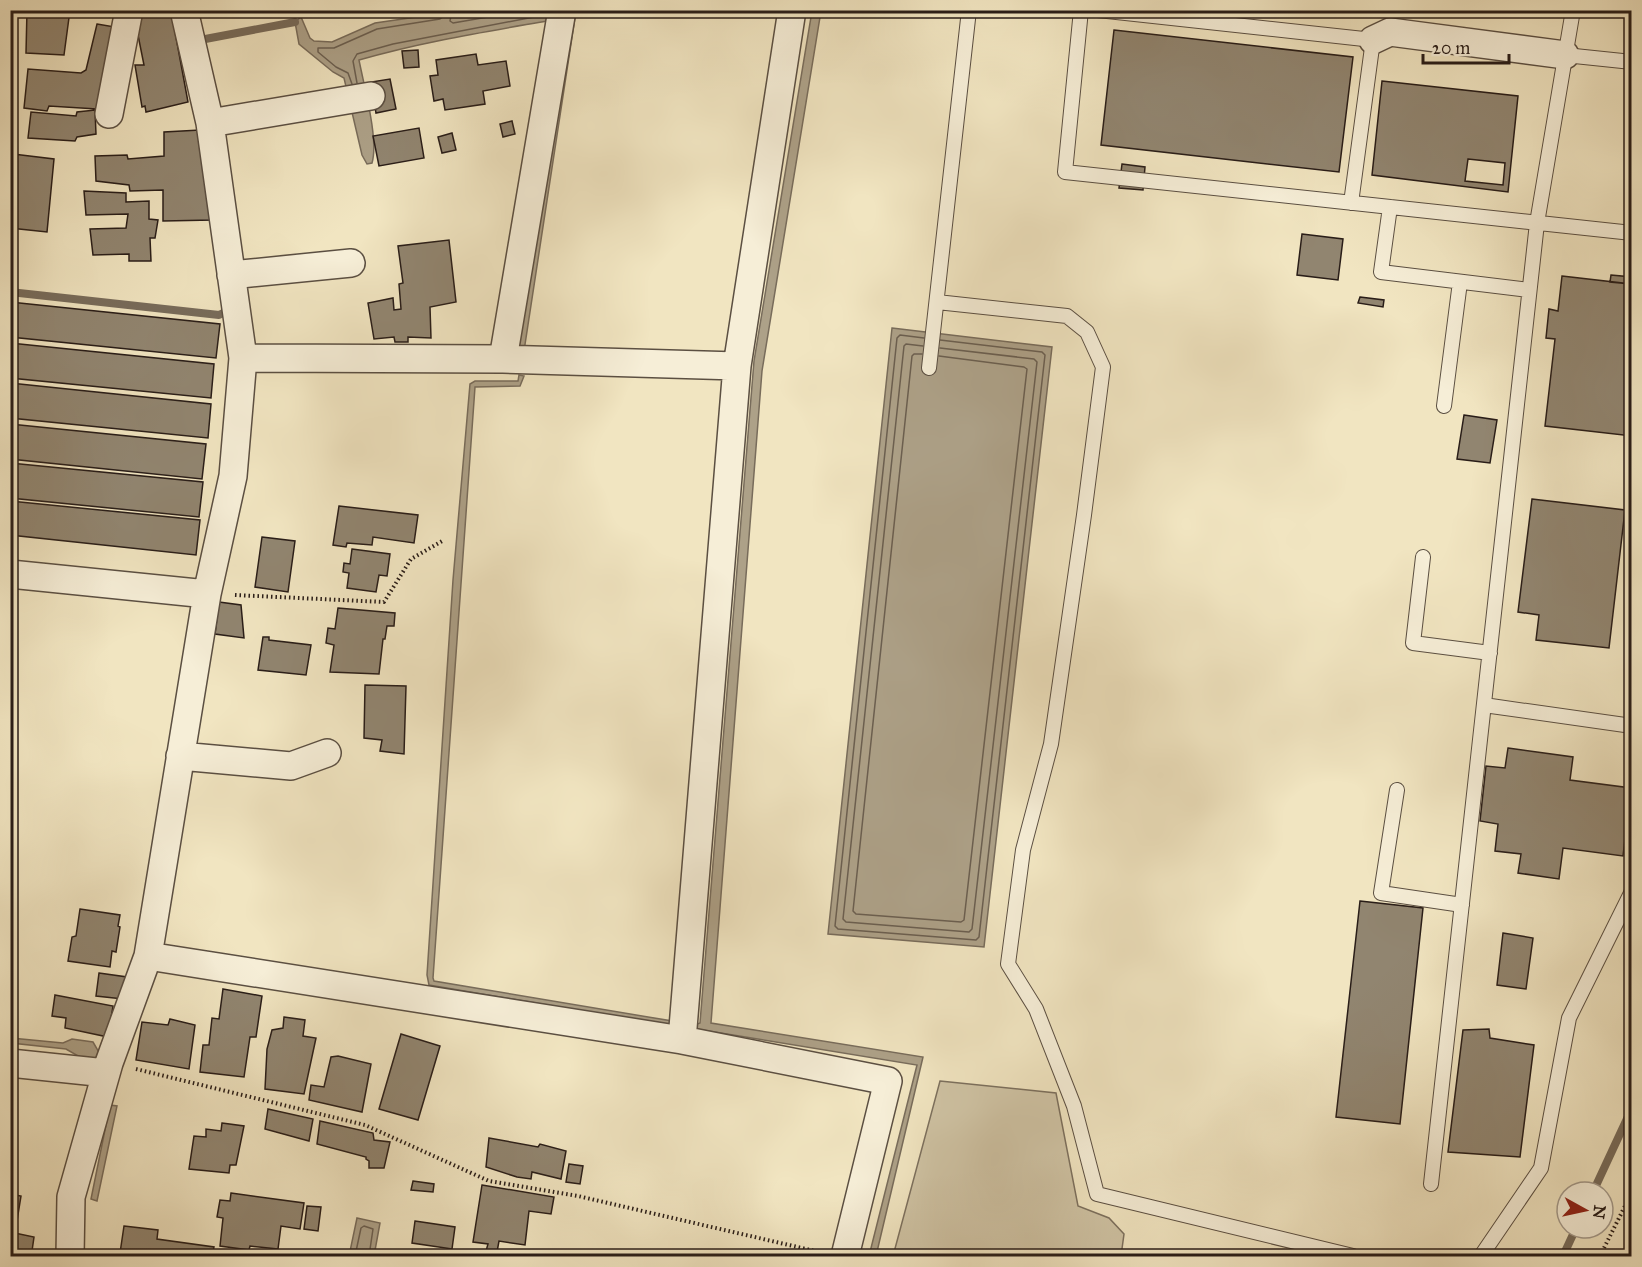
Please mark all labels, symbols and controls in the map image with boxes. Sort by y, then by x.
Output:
scale bar [1423,27,1508,65]
text: 20 m [1432,37,1470,59]
north arrow [1555,1180,1615,1240]
text: N [1589,1204,1610,1220]

